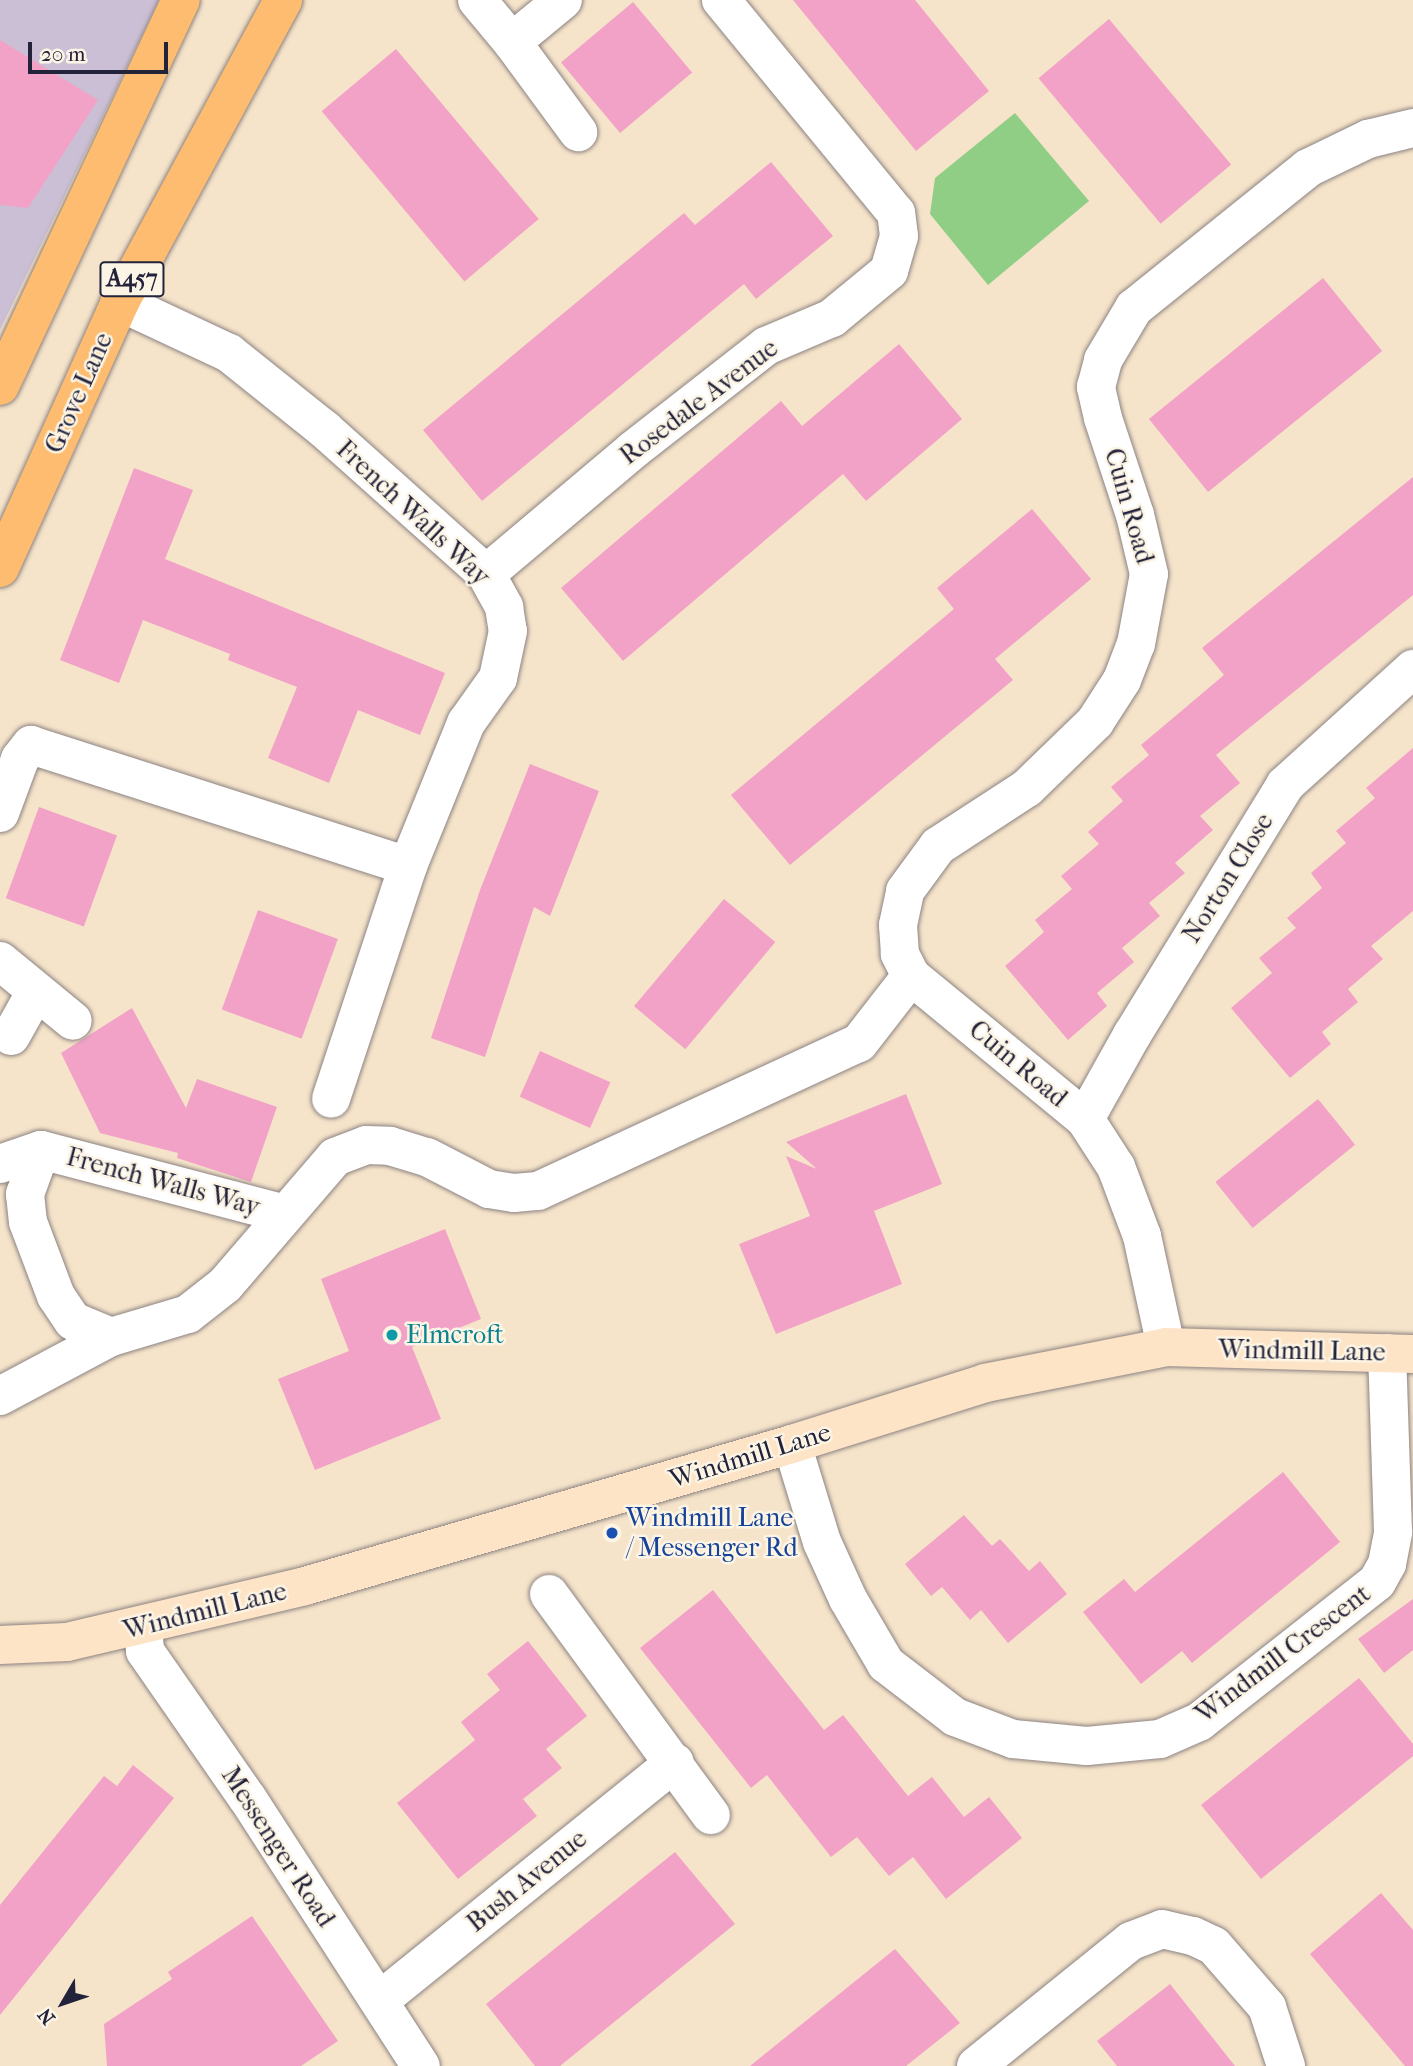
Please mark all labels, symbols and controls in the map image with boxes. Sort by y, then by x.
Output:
scale bar [32,28,172,72]
text: 20 m [41,42,85,66]
road number: A457 [99,258,165,300]
street label: Grove Lane [39,328,119,458]
street label: Rosedale Avenue [614,332,784,472]
street label: French Walls Way [330,434,496,592]
street label: Cuin Road [1098,445,1160,567]
street label: Norton Close [1176,808,1280,948]
street label: Cuin Road [963,1014,1073,1114]
street label: French Walls Way [63,1141,263,1223]
place label: Elmcroft [406,1319,504,1351]
marker: Elmcroft [384,1327,400,1343]
street label: Windmill Lane [1218,1334,1386,1368]
street label: Windmill Lane [666,1417,834,1495]
place label: Windmill Lane / Messenger Rd [626,1502,798,1564]
marker: Windmill Lane / Messenger Rd [604,1525,620,1541]
street label: Windmill Lane [120,1576,290,1646]
street label: Windmill Crescent [1189,1578,1377,1730]
street label: Messenger Road [215,1761,341,1933]
street label: Bush Avenue [461,1823,593,1939]
north arrow [28,1968,98,2038]
text: N [34,2004,60,2029]

